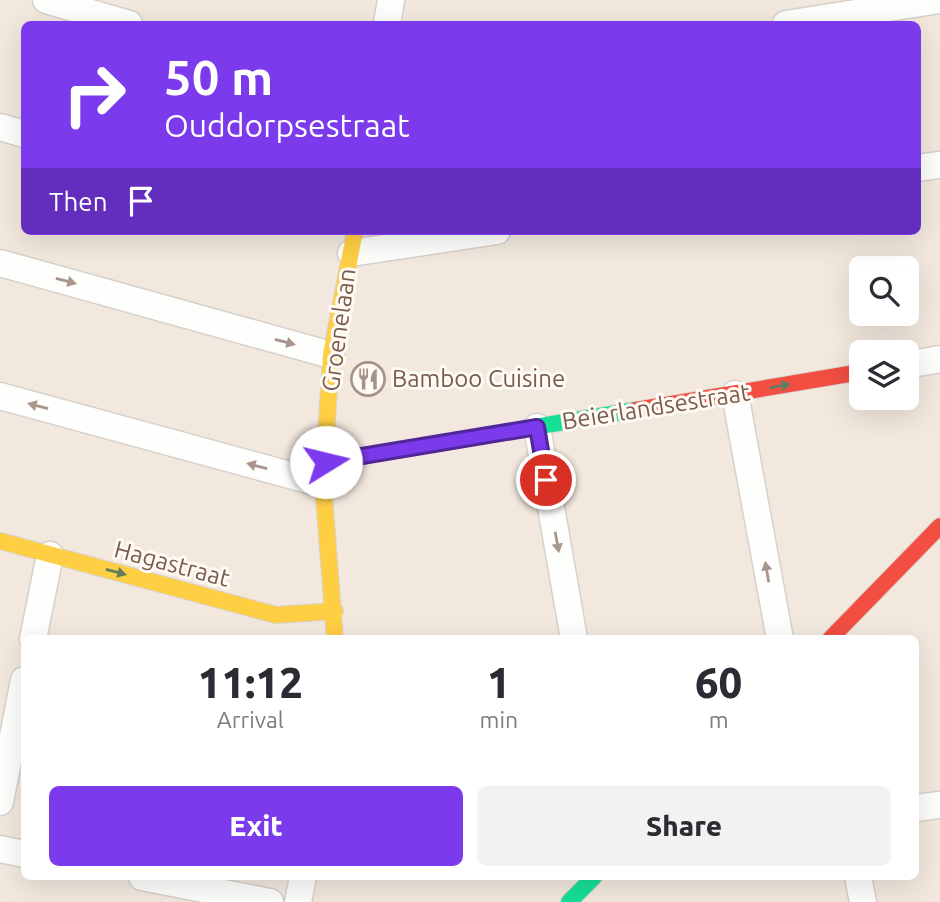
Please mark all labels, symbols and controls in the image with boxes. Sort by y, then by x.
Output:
icon: right [49,49,140,140]
text: 50 m [164,49,273,104]
text: Ouddorpsestraat [164,107,410,143]
icon: arrive [122,182,160,220]
text: Then [49,187,108,216]
map controls [849,256,919,410]
button: search [849,256,919,326]
street label: Groenelaan [317,267,360,393]
one-way arrow [56,277,77,287]
one-way arrow [274,337,296,348]
button: layers [849,340,919,410]
restaurant icon: Bamboo Cuisine [349,360,387,398]
place label: Bamboo Cuisine [392,365,565,392]
street label: Beierlandsestraat [560,378,752,435]
one-way arrow [769,380,791,391]
one-way arrow [26,400,48,411]
position arrow [289,425,363,499]
pin [516,450,576,510]
one-way arrow [246,461,267,471]
icon: arrive [527,461,565,499]
one-way arrow [552,531,563,553]
street label: Hagastraat [112,535,233,592]
one-way arrow [761,561,772,583]
one-way arrow [106,568,127,578]
text: 11:12 [198,659,303,706]
text: 1 [487,659,511,706]
text: 60 [695,659,742,706]
text: Arrival [217,707,284,732]
text: min [480,707,518,732]
text: m [709,707,729,732]
button: Exit [49,786,463,866]
button: Share [477,786,891,866]

